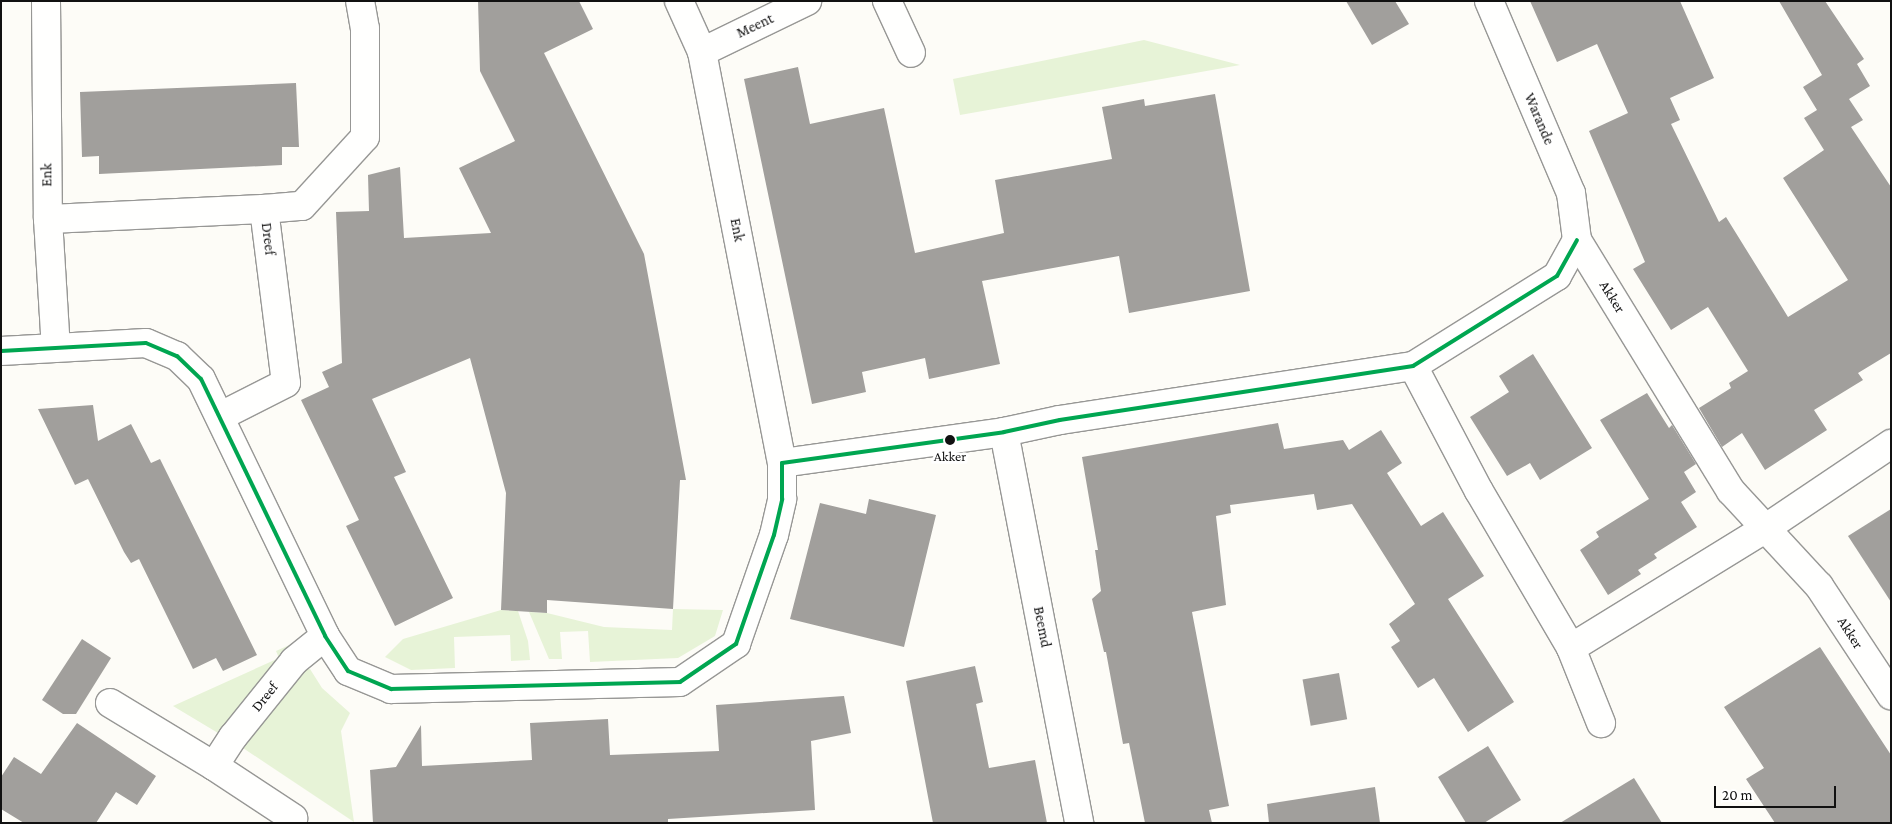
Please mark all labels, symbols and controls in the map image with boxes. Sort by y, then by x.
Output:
street label: Meent [734,10,776,42]
street label: Warande [1520,90,1558,148]
street label: Enk [38,163,56,187]
street label: Enk [726,217,748,243]
street label: Dreef [257,222,279,256]
street label: Akker [1595,278,1629,316]
marker: Akker [945,435,955,445]
place label: Akker [934,448,966,464]
street label: Beemd [1029,605,1055,649]
street label: Akker [1833,614,1867,652]
street label: Dreef [248,679,282,715]
scale bar [1717,776,1840,808]
text: 20 m [1722,787,1753,803]

